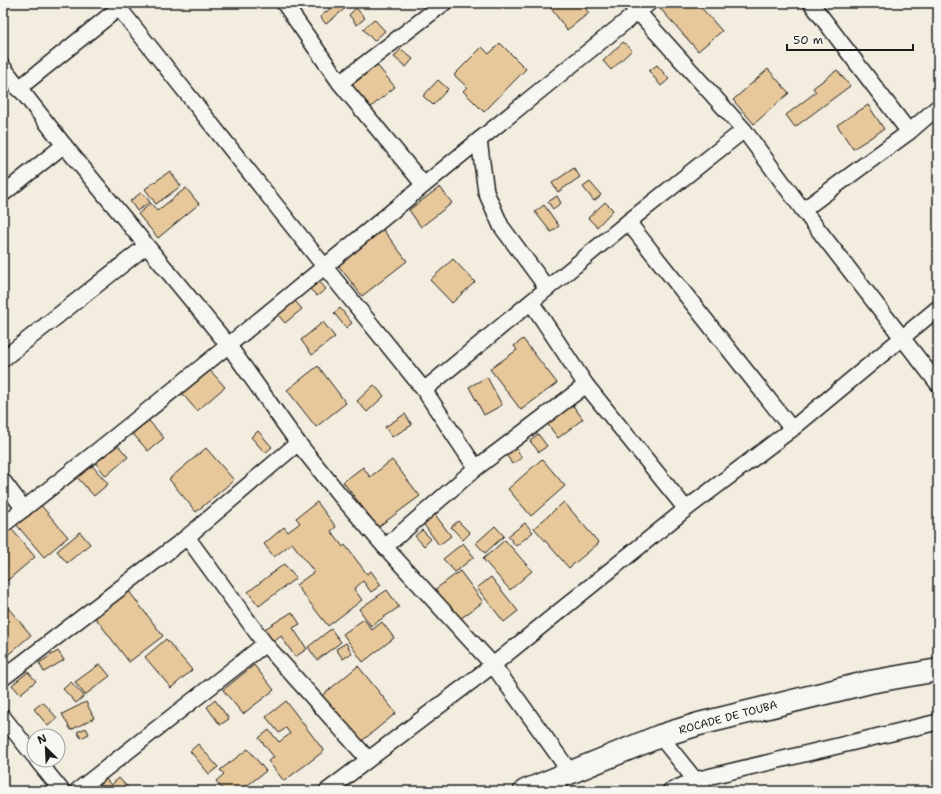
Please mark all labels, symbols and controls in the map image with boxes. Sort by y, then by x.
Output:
scale bar [787,26,913,52]
text: 50 m [793,32,823,48]
street label: ROCADE DE TOUBA [677,697,779,738]
north arrow [26,728,66,768]
text: N [35,731,49,748]

